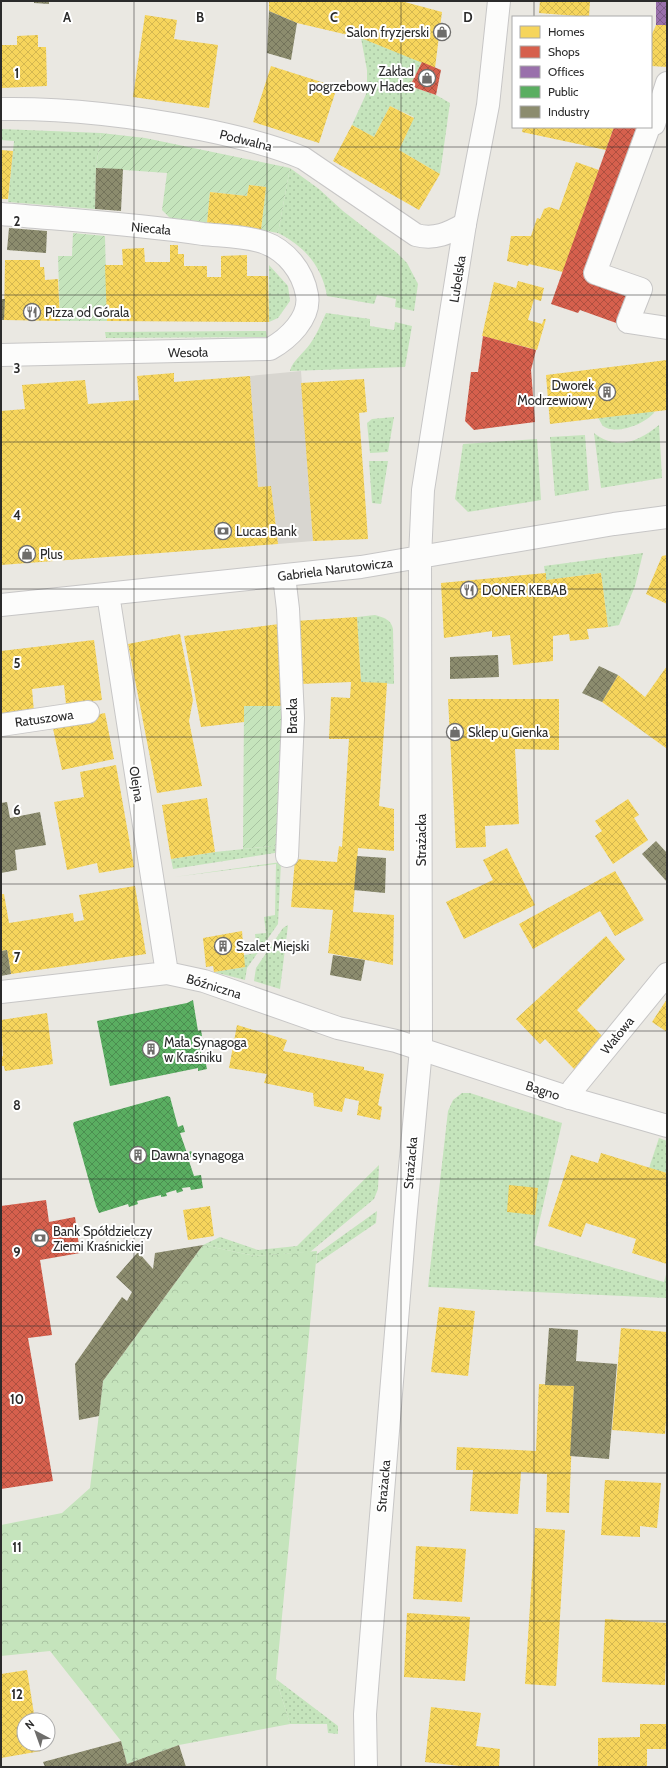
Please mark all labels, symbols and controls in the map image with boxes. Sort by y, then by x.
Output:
text: A [63,9,72,25]
text: B [196,9,204,25]
text: C [330,9,338,25]
text: D [463,9,473,25]
legend [512,16,652,128]
shop icon: Salon fryzjerski [432,22,452,42]
place label: Salon fryzjerski [346,24,429,41]
text: Homes [548,24,585,39]
text: Shops [548,44,580,59]
place label: Zakład pogrzebowy Hades [309,63,415,94]
text: Offices [548,64,584,79]
text: 1 [15,65,19,81]
shop icon: Zakład pogrzebowy Hades [417,68,437,88]
text: Public [548,84,579,99]
text: Industry [548,104,589,119]
street label: Podwalna [218,126,275,154]
text: 2 [14,213,21,229]
street label: Niecała [130,218,172,238]
street label: Lubelska [445,254,469,304]
restaurant icon: Pizza od Górala [22,302,42,322]
place label: Pizza od Górala [45,304,130,320]
street label: Wesoła [168,344,209,360]
text: 3 [13,360,21,376]
place label: Dworek Modrzewiowy [517,377,594,408]
building icon: Dworek Modrzewiowy [597,382,617,402]
text: 4 [13,507,21,523]
bank icon: Lucas Bank [213,521,233,541]
place label: Lucas Bank [236,523,297,539]
shop icon: Plus [17,544,37,564]
place label: Plus [40,546,63,562]
street label: Gabriela Narutowicza [276,554,394,584]
restaurant icon: DONER KEBAB [459,580,479,600]
place label: DONER KEBAB [482,582,567,598]
text: 5 [14,655,21,671]
street label: Bracka [284,697,300,734]
street label: Ratuszowa [14,706,75,730]
shop icon: Sklep u Gienka [445,722,465,742]
place label: Sklep u Gienka [468,724,549,740]
street label: Olejna [125,765,148,804]
text: 6 [13,802,21,818]
street label: Strażacka [413,813,429,866]
building icon: Szalet Miejski [213,936,233,956]
place label: Szalet Miejski [236,938,309,955]
text: 7 [14,949,21,965]
street label: Bóźniczna [185,970,244,1002]
street label: Wałowa [597,1012,637,1057]
place label: Mała Synagoga w Kraśniku [164,1034,248,1065]
building icon: Mała Synagoga w Kraśniku [141,1039,161,1059]
street label: Bagno [524,1077,562,1103]
text: 8 [13,1097,21,1113]
street label: Strażacka [400,1136,420,1190]
building icon: Dawna synagoga [128,1145,148,1165]
place label: Dawna synagoga [151,1147,245,1163]
place label: Bank Spółdzielczy Ziemi Kraśnickiej [53,1223,153,1255]
bank icon: Bank Spółdzielczy Ziemi Kraśnickiej [30,1228,50,1248]
text: 9 [13,1244,21,1260]
text: 10 [10,1391,24,1407]
street label: Strażacka [373,1459,393,1513]
text: 11 [12,1539,22,1555]
text: 12 [11,1686,23,1702]
north arrow [16,1712,56,1752]
text: N [22,1717,37,1732]

